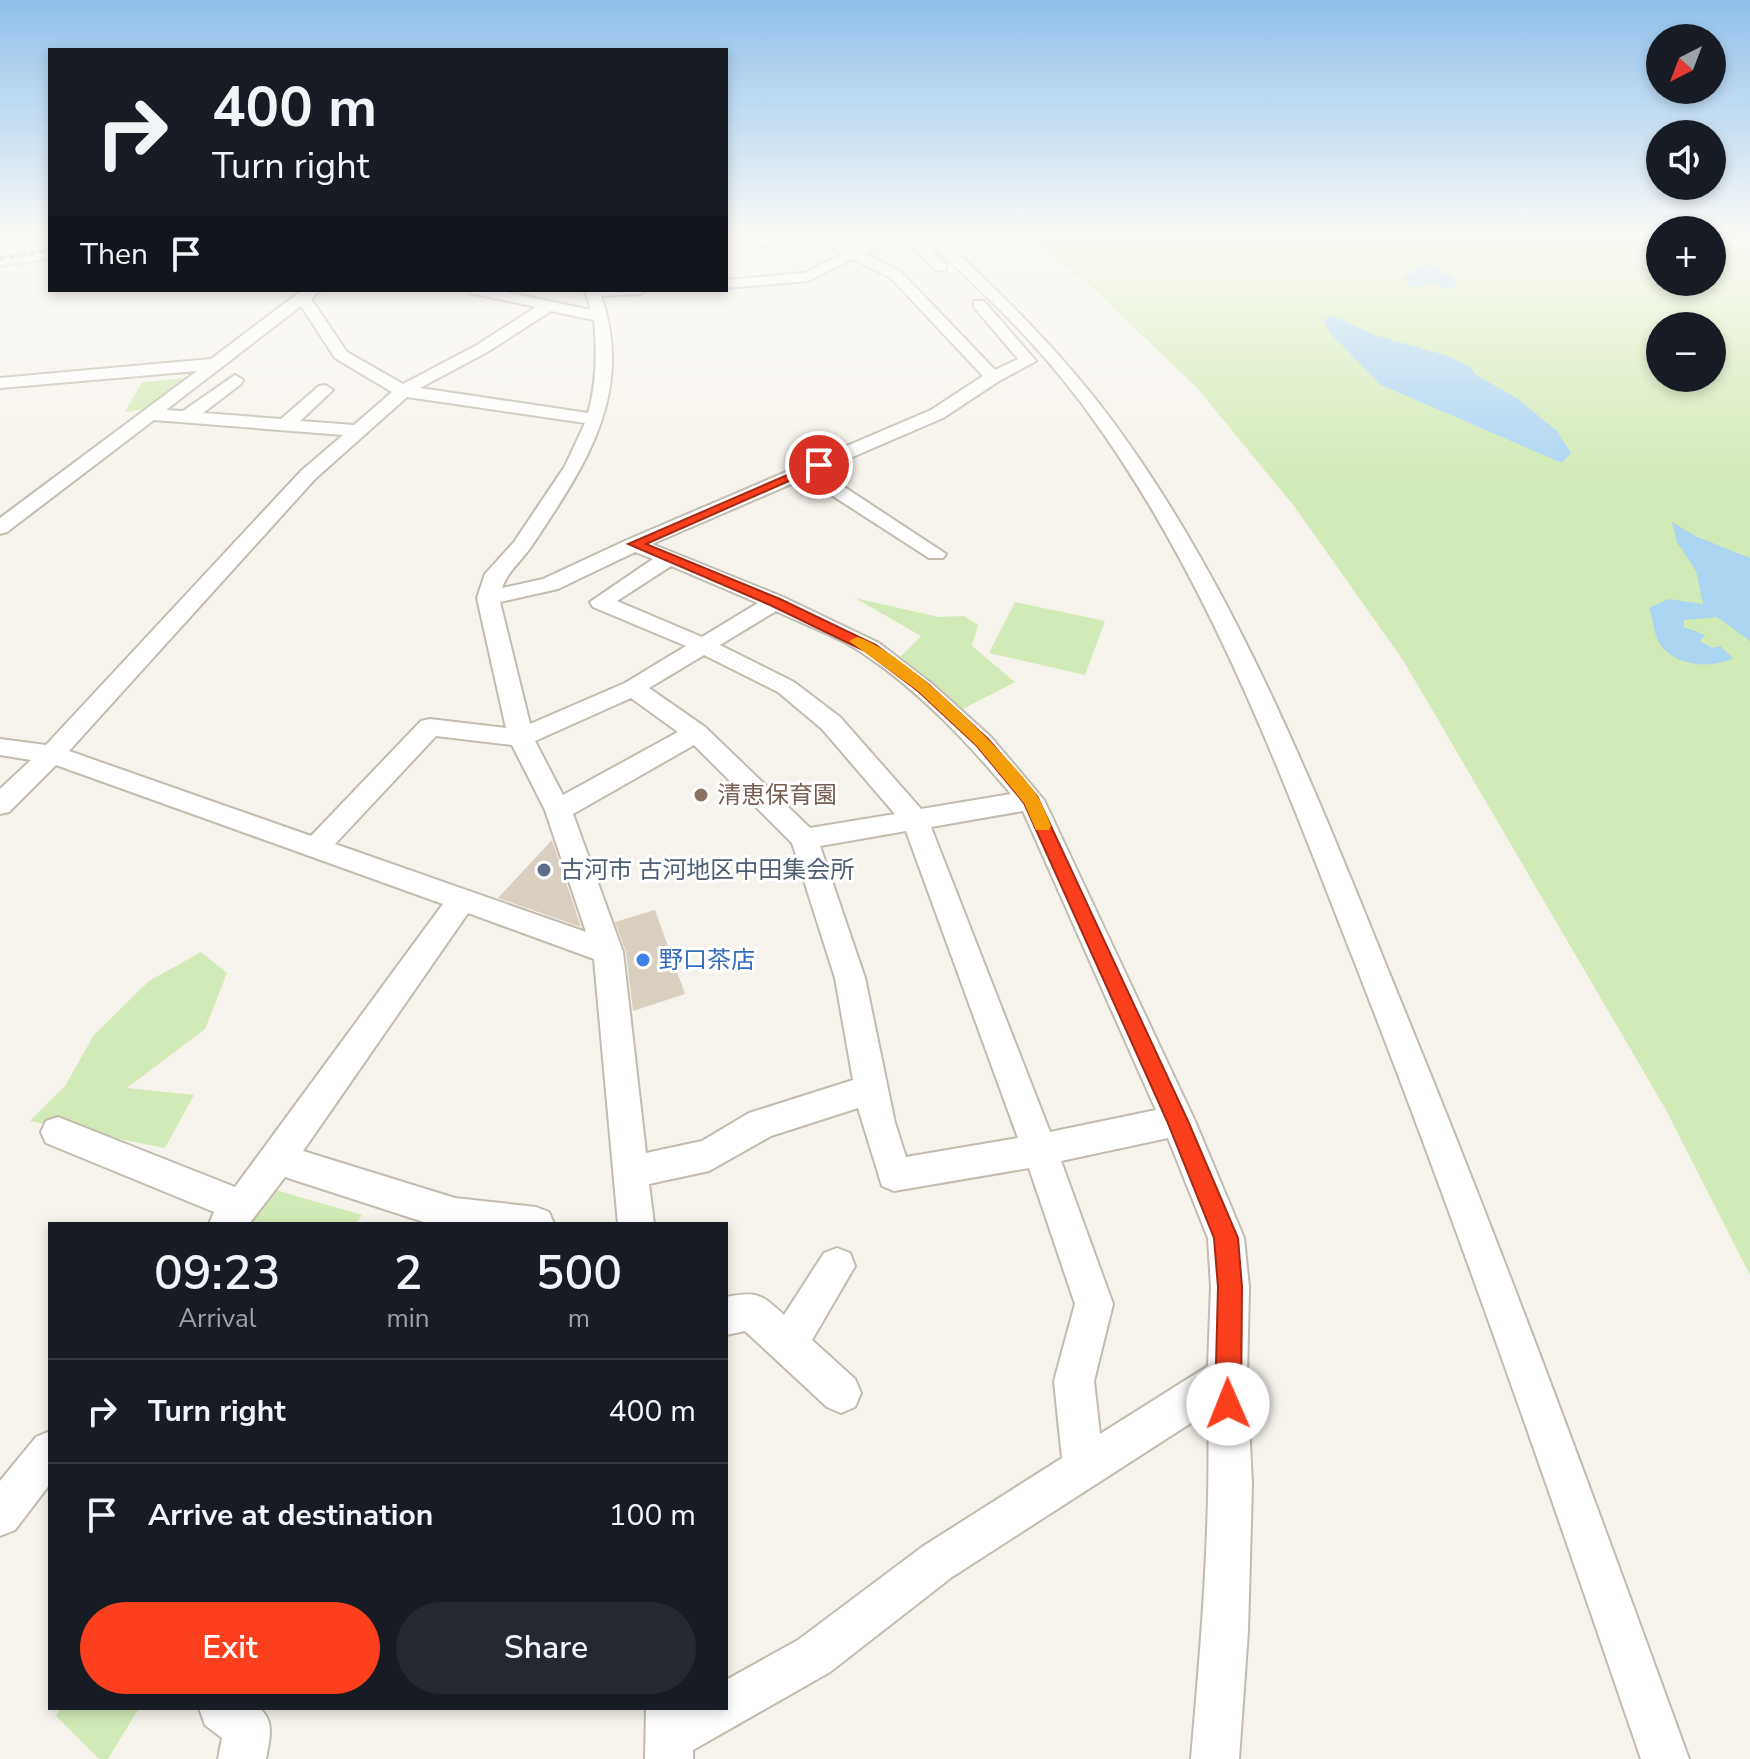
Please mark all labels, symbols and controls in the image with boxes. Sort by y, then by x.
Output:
north arrow [1646,24,1726,104]
map controls [1646,24,1726,392]
text: 400 m [212,69,377,146]
icon: right [80,80,184,184]
button: sound [1646,120,1726,200]
text: Turn right [212,142,369,191]
button: + [1646,216,1726,296]
icon: arrive [164,232,208,276]
text: Then [80,234,148,275]
button: − [1646,312,1726,392]
pin [785,431,853,499]
icon: arrive [797,443,841,487]
place label: 清恵保育園 [717,779,837,811]
marker: 清恵保育園 [692,786,710,804]
place label: 古河市 古河地区中田集会所 [560,854,854,886]
marker: 古河市 古河地区中田集会所 [535,861,553,879]
place label: 野口茶店 [659,944,755,976]
marker: 野口茶店 [634,951,652,969]
text: 09:23 [154,1240,281,1306]
text: 2 [394,1240,422,1306]
text: 500 [536,1240,622,1306]
text: Arrival [178,1301,256,1336]
text: min [387,1301,430,1336]
text: m [568,1301,590,1336]
position arrow [1186,1362,1270,1446]
icon: right [80,1389,124,1433]
text: Turn right [148,1391,286,1432]
text: 400 m [609,1391,696,1432]
icon: arrive [80,1493,124,1537]
text: Arrive at destination [148,1495,433,1536]
text: 100 m [609,1495,696,1536]
button: Exit [80,1602,380,1694]
button: Share [396,1602,696,1694]

